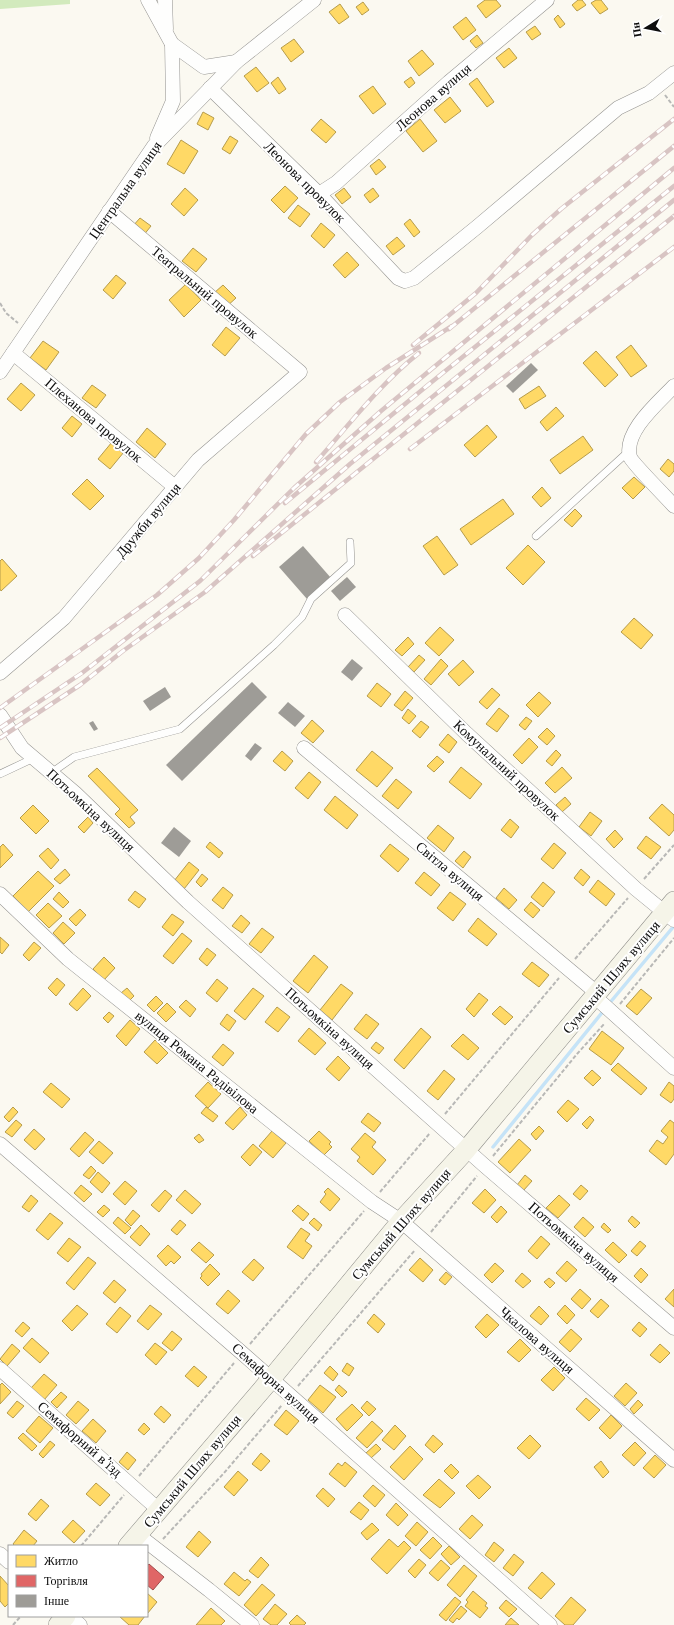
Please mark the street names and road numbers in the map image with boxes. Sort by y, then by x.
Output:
street label: Леонова вулиця [391,59,475,135]
street label: Центральна вулиця [85,137,166,242]
street label: Леонова провулок [260,137,350,227]
street label: Театральний провулок [148,242,262,342]
street label: Плеханова провулок [41,374,147,466]
street label: Дружби вулиця [111,478,185,561]
street label: Комунальний провулок [450,716,564,824]
street label: Потьомкіна вулиця [43,764,139,856]
street label: Світла вулиця [412,837,488,905]
street label: Сумський Шлях вулиця [558,916,664,1037]
street label: Потьомкіна вулиця [281,983,379,1073]
street label: вулиця Романа Радівілова [132,1007,263,1118]
street label: Сумський Шлях вулиця [347,1164,455,1284]
street label: Потьомкіна вулиця [525,1198,623,1287]
street label: Чкалова вулиця [496,1303,579,1378]
street label: Семафорна вулиця [228,1339,324,1428]
street label: Семафорний в’їзд [34,1397,126,1481]
street label: Сумський Шлях вулиця [139,1410,245,1531]

